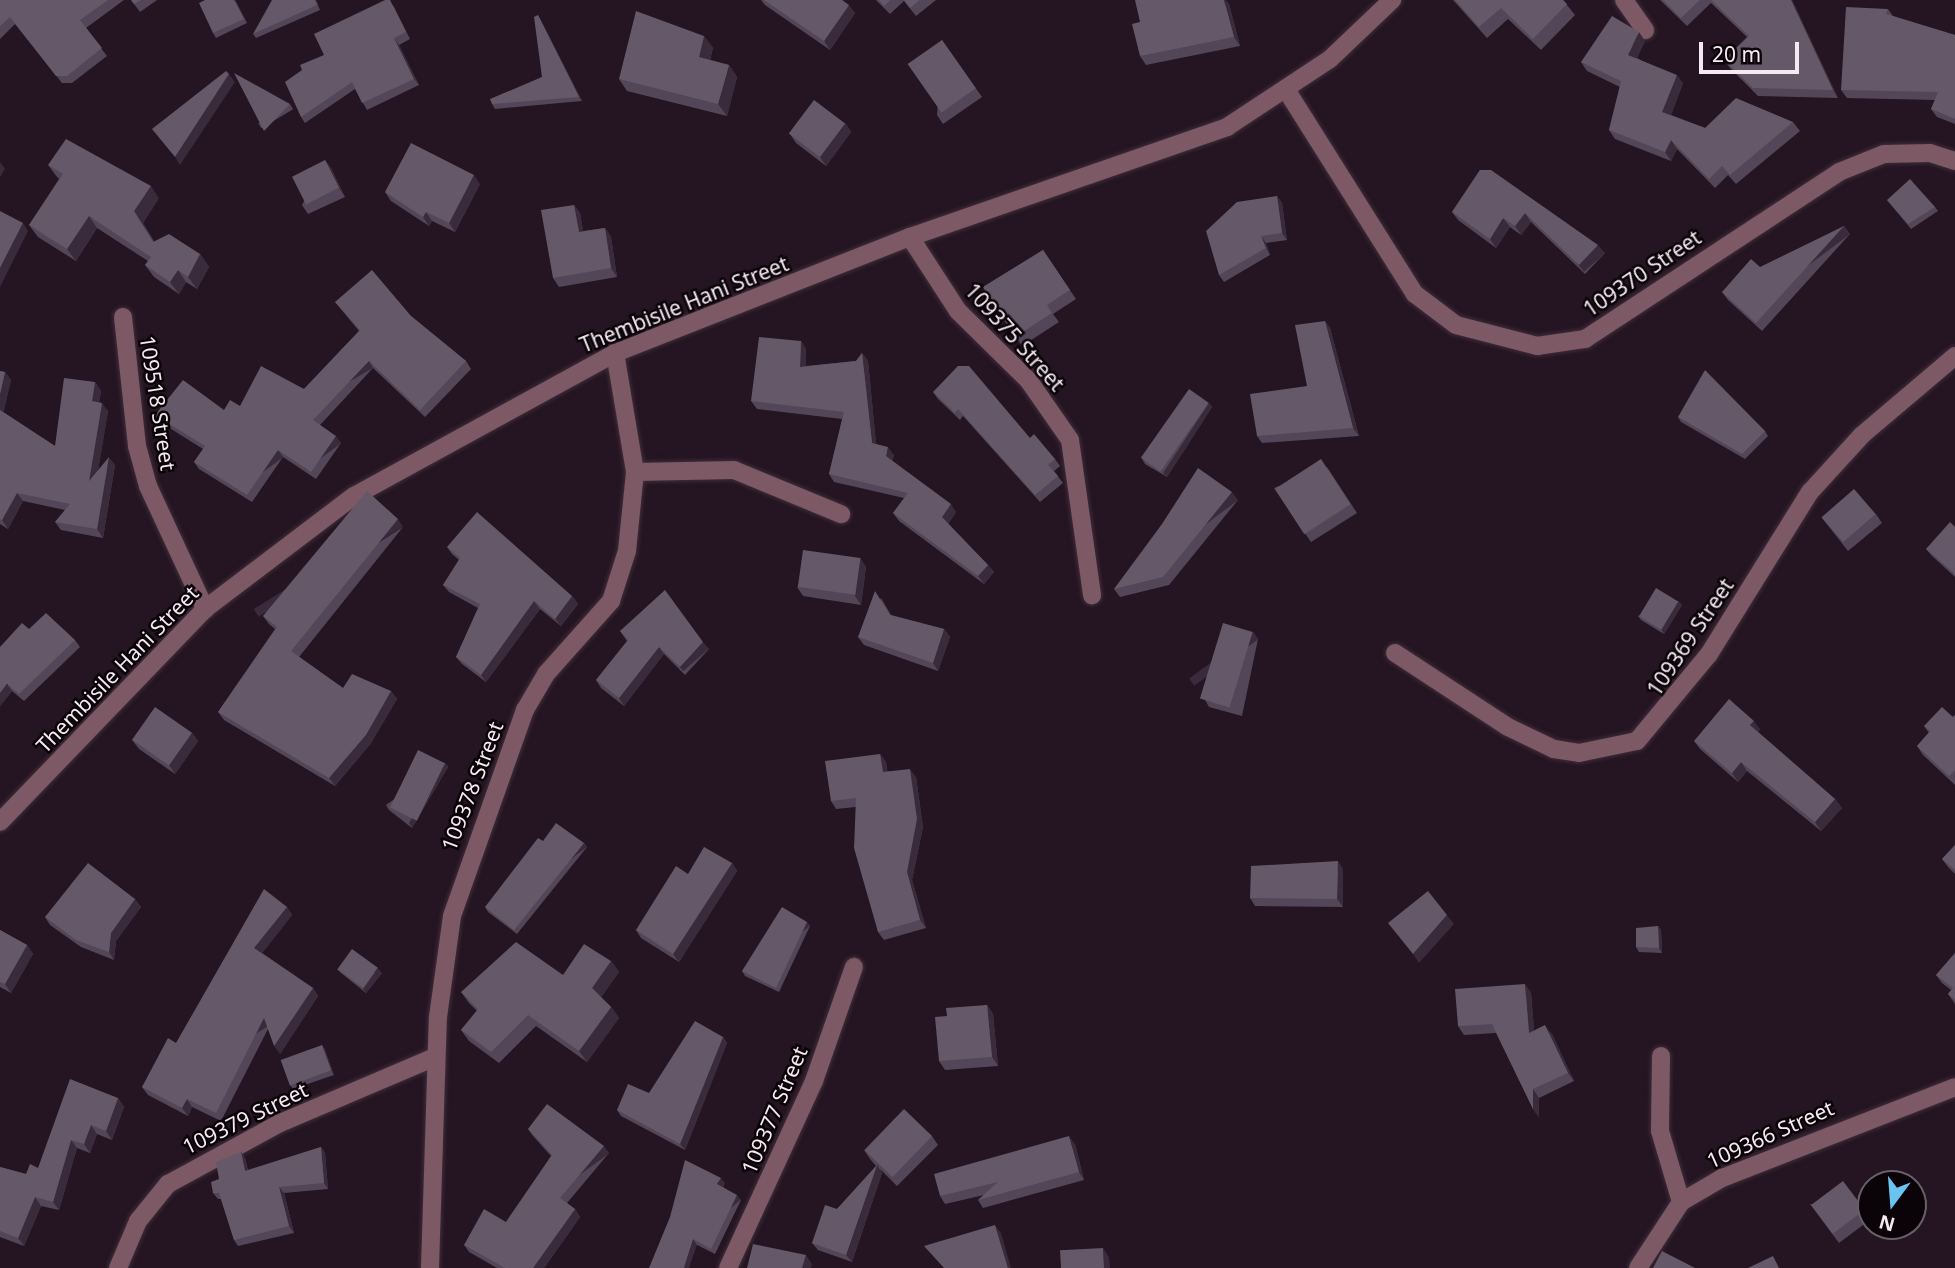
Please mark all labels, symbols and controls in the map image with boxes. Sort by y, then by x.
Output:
scale bar [1703,28,1803,72]
text: 20 m [1712,40,1761,68]
street label: 109370 Street [1579,224,1705,322]
street label: Thembisile Hani Street [576,251,792,357]
street label: 109375 Street [960,278,1070,396]
street label: 109518 Street [135,334,181,472]
street label: 109369 Street [1641,574,1739,700]
street label: Thembisile Hani Street [31,580,203,758]
street label: 109378 Street [436,718,508,854]
street label: 109377 Street [736,1042,812,1178]
street label: 109379 Street [178,1077,312,1159]
street label: 109366 Street [1703,1095,1837,1173]
north arrow [1857,1170,1927,1240]
text: N [1876,1209,1898,1238]

